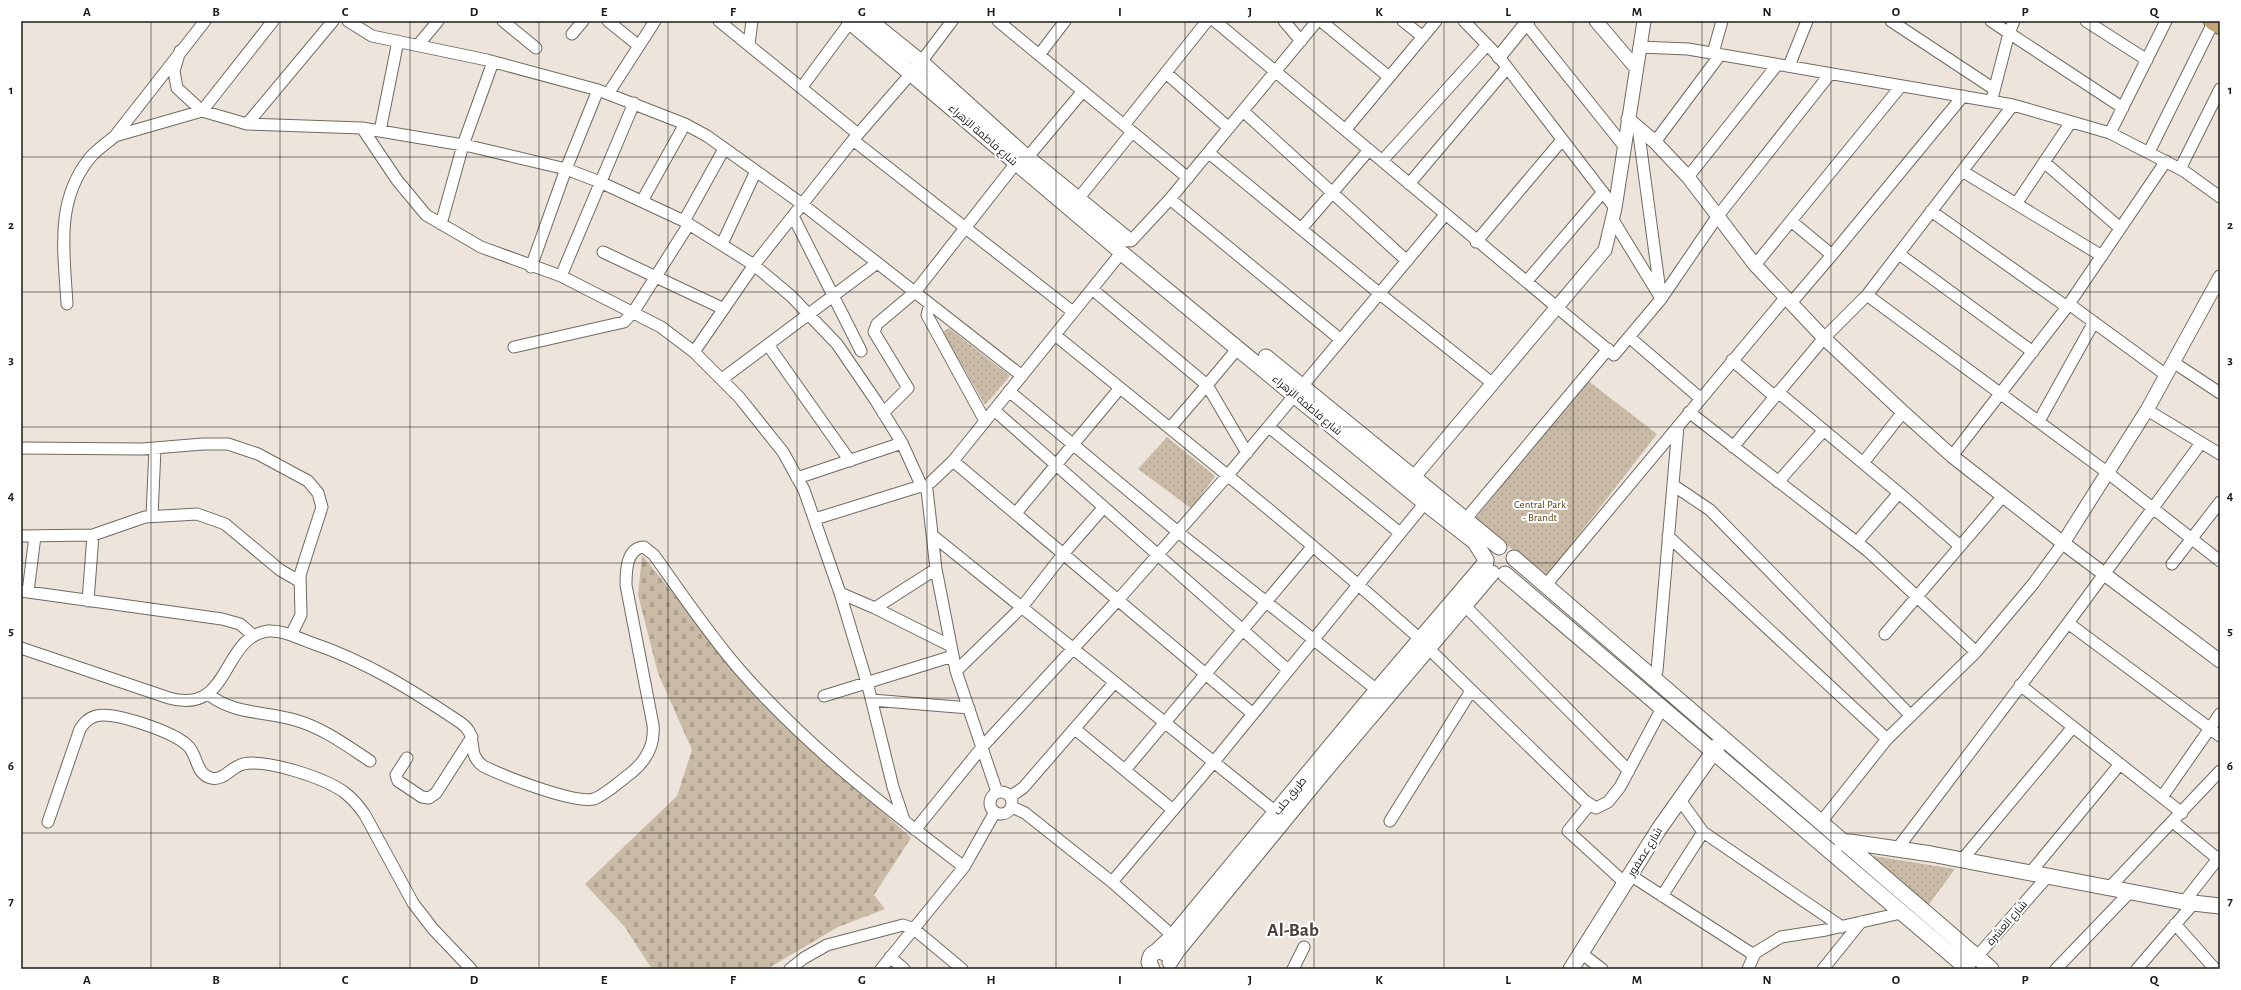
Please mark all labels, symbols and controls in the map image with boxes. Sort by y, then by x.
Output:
text: A [83,6,91,19]
text: B [212,6,220,19]
text: C [342,6,349,19]
text: D [470,6,479,19]
text: E [601,6,608,19]
text: F [730,6,737,19]
text: G [858,6,866,19]
text: H [986,6,996,19]
text: I [1118,6,1122,19]
text: J [1248,6,1252,19]
text: K [1375,6,1383,19]
text: L [1505,6,1511,19]
text: M [1632,6,1642,19]
text: N [1762,6,1772,19]
text: O [1892,6,1901,19]
text: P [2021,6,2029,19]
text: Q [2150,6,2160,19]
text: 1 [9,84,13,97]
text: 1 [2228,84,2232,97]
street label: شارع فاطمة الزهراء [945,102,1019,169]
text: 2 [8,219,14,232]
text: 2 [2227,219,2233,232]
text: 3 [8,354,14,367]
text: 3 [2227,354,2233,367]
street label: شارع فاطمة الزهراء [1269,373,1344,439]
text: 4 [8,490,15,503]
text: 4 [2227,490,2234,503]
park label: Central Park - Brandt [1514,499,1566,523]
text: 5 [8,625,14,638]
text: 5 [2227,625,2233,638]
text: 6 [8,760,14,773]
text: 6 [2227,760,2233,773]
street label: طريق حلب [1271,775,1309,818]
street label: شارع عصفور [1625,826,1666,880]
text: 7 [8,895,14,908]
text: 7 [2227,895,2233,908]
street label: شارع العشرة [1985,899,2031,949]
district label: Al-Bab [1267,921,1319,940]
text: A [83,974,91,987]
text: B [212,974,220,987]
text: C [342,974,349,987]
text: D [470,974,479,987]
text: E [601,974,608,987]
text: F [730,974,737,987]
text: G [858,974,866,987]
text: H [986,974,996,987]
text: I [1118,974,1122,987]
text: J [1248,974,1252,987]
text: K [1375,974,1383,987]
text: L [1505,974,1511,987]
text: M [1632,974,1642,987]
text: N [1762,974,1772,987]
text: O [1892,974,1901,987]
text: P [2021,974,2029,987]
text: Q [2150,974,2160,987]

